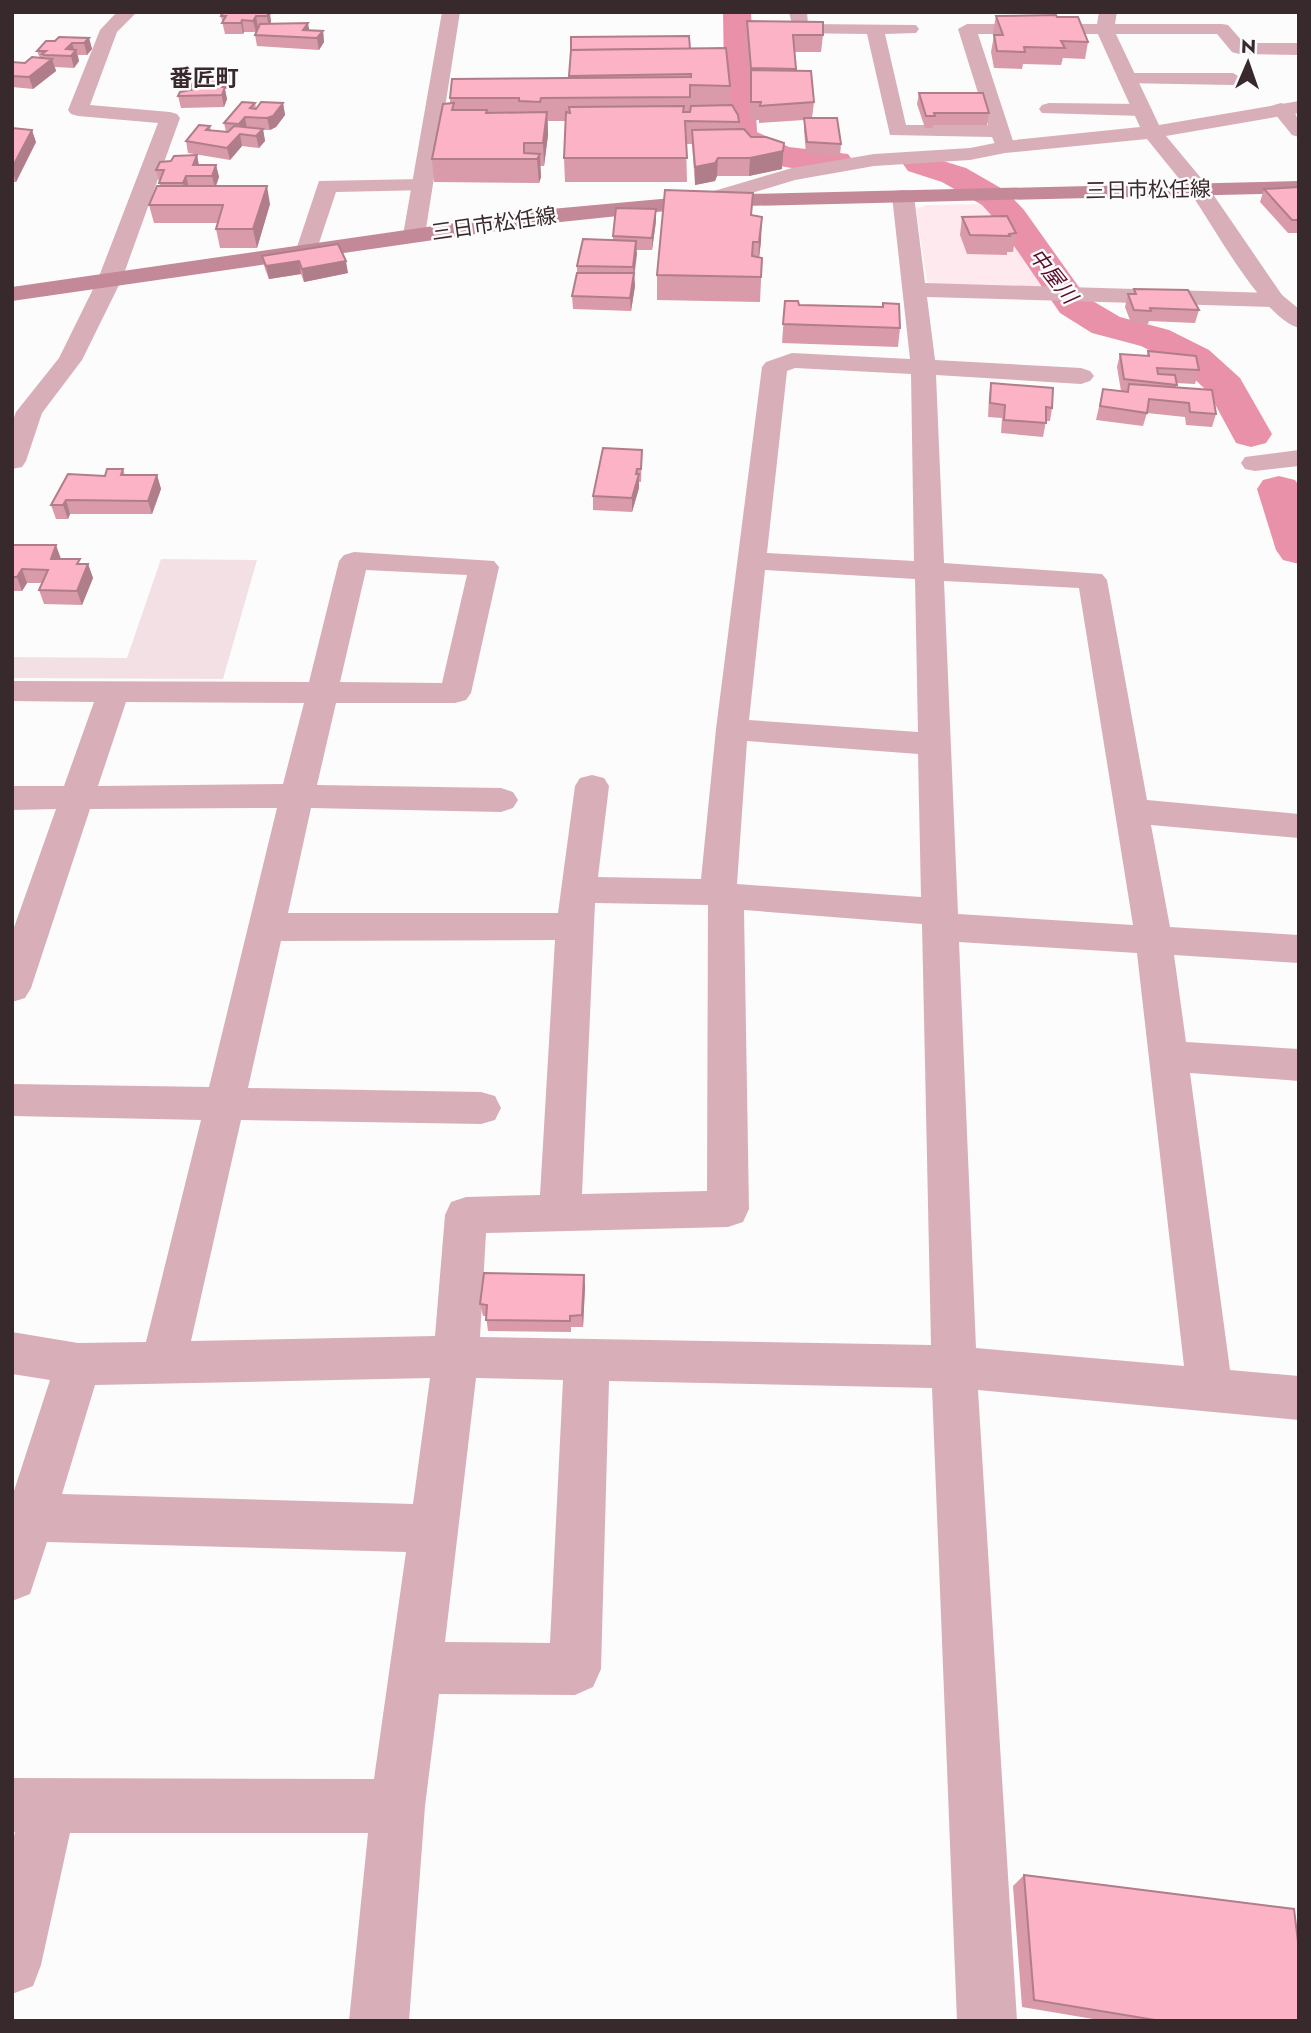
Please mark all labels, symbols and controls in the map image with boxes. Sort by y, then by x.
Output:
north arrow [1213,28,1283,98]
text: N [1241,33,1257,60]
district label: 番匠町 [170,61,239,95]
street label: 三日市松任線 [1085,174,1211,206]
street label: 三日市松任線 [430,200,558,248]
water label: 中屋川 [1022,242,1085,312]

